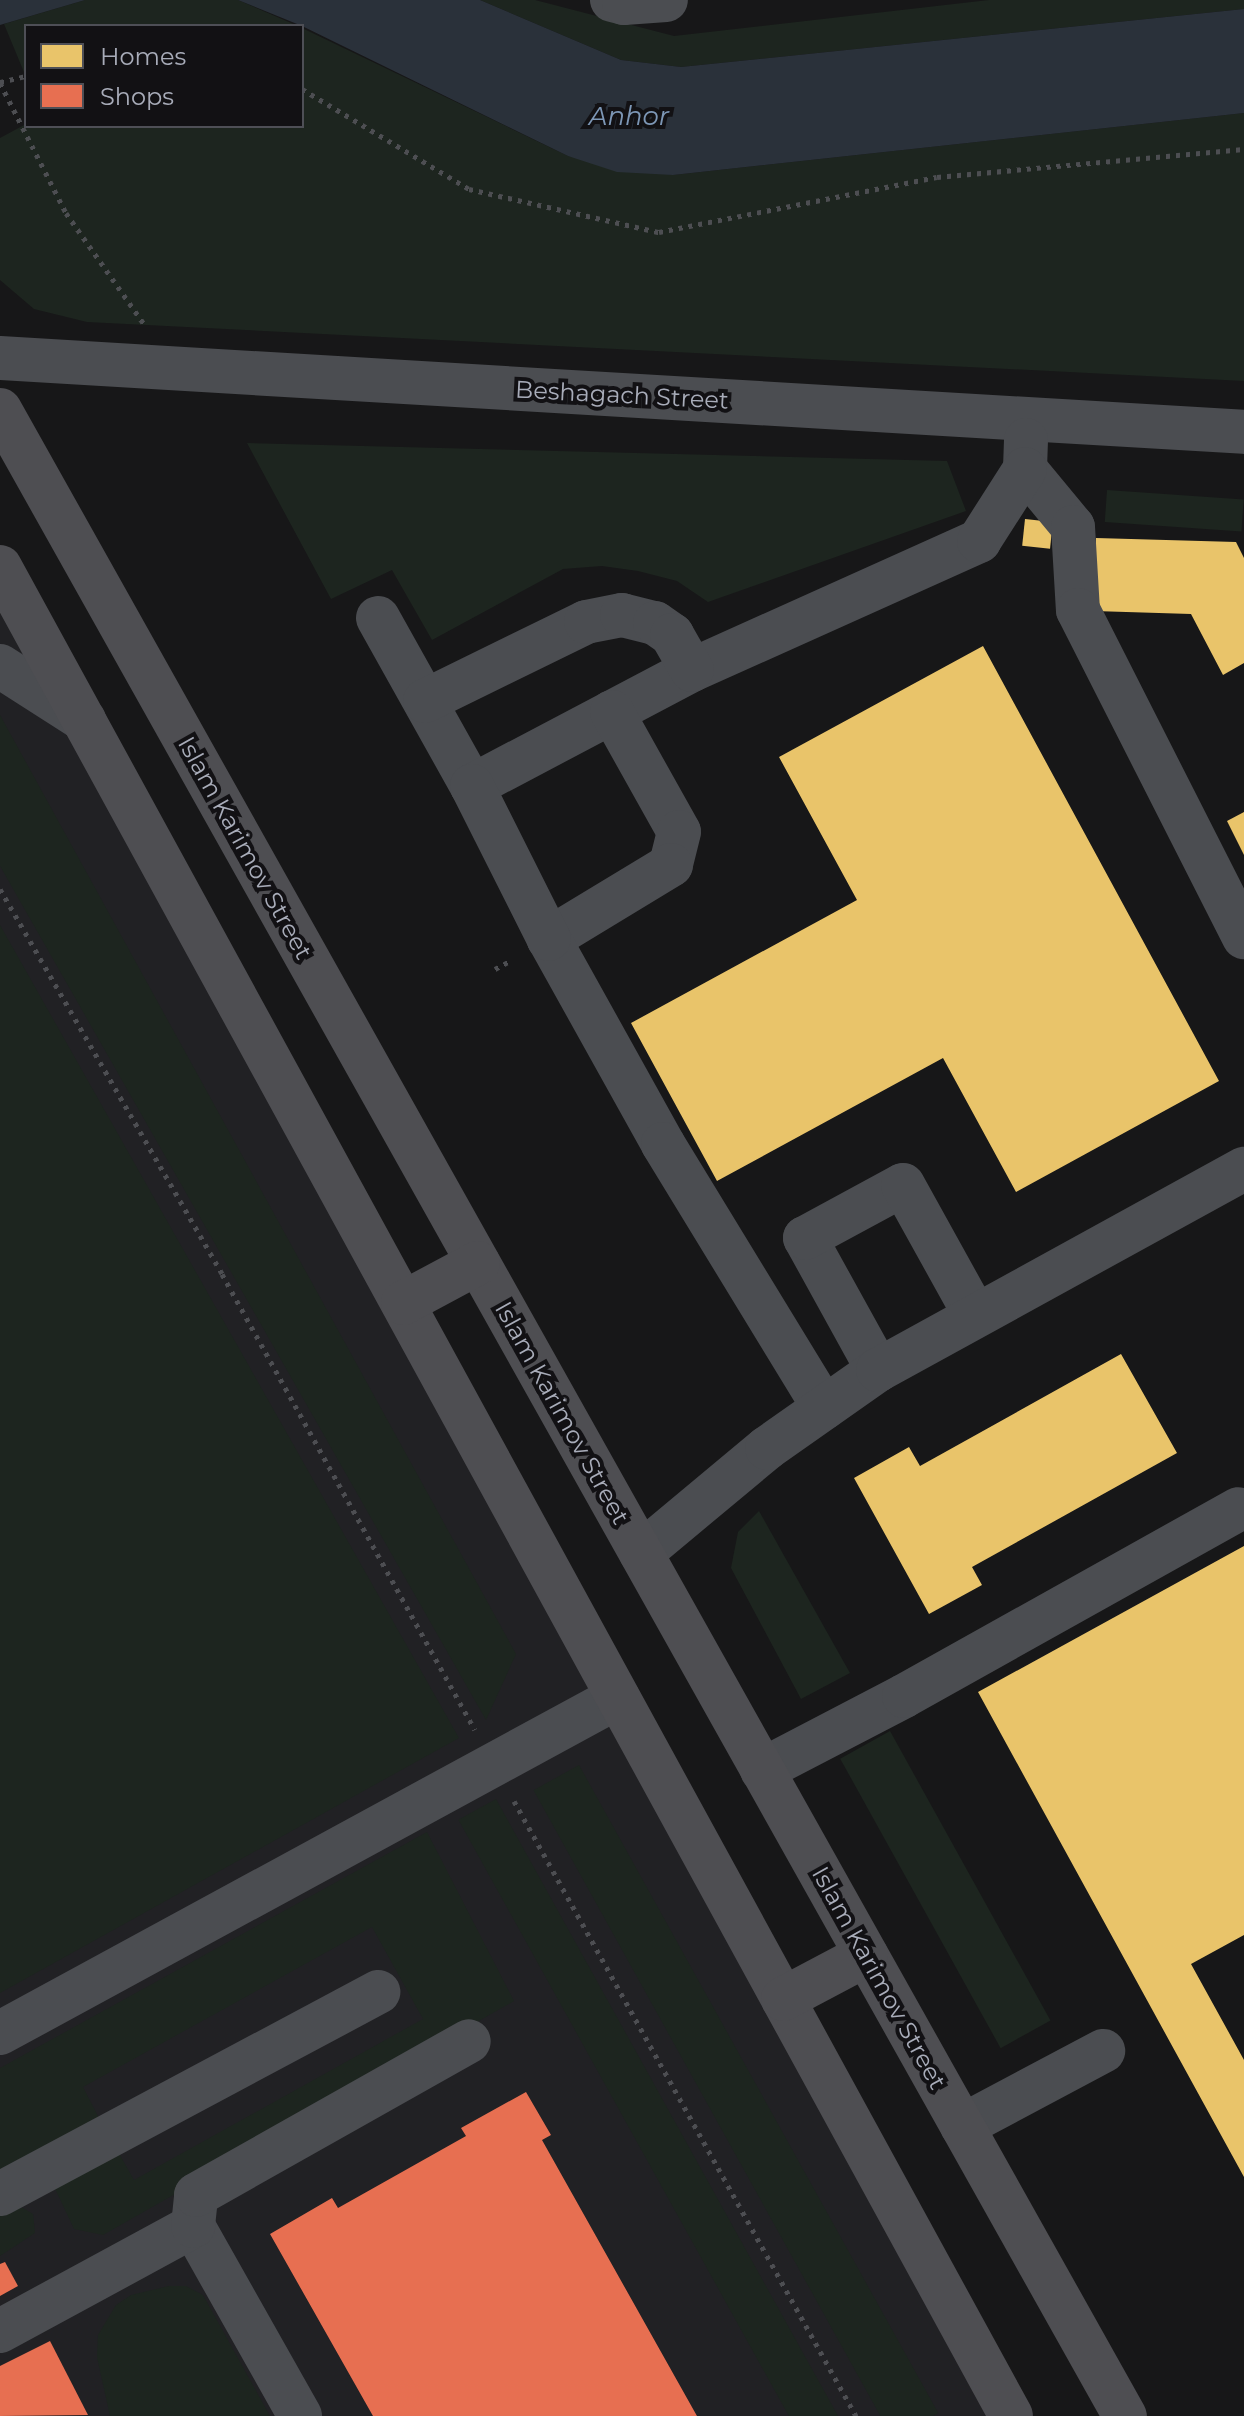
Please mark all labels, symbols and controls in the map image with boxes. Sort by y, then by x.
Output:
legend [24,24,304,128]
text: Homes [100,42,186,71]
text: Shops [100,82,174,111]
water label: Anhor [589,101,669,133]
street label: Beshagach Street [515,375,729,415]
street label: Islam Karimov Street [172,732,318,964]
street label: Islam Karimov Street [489,1297,635,1529]
street label: Islam Karimov Street [806,1862,952,2094]

